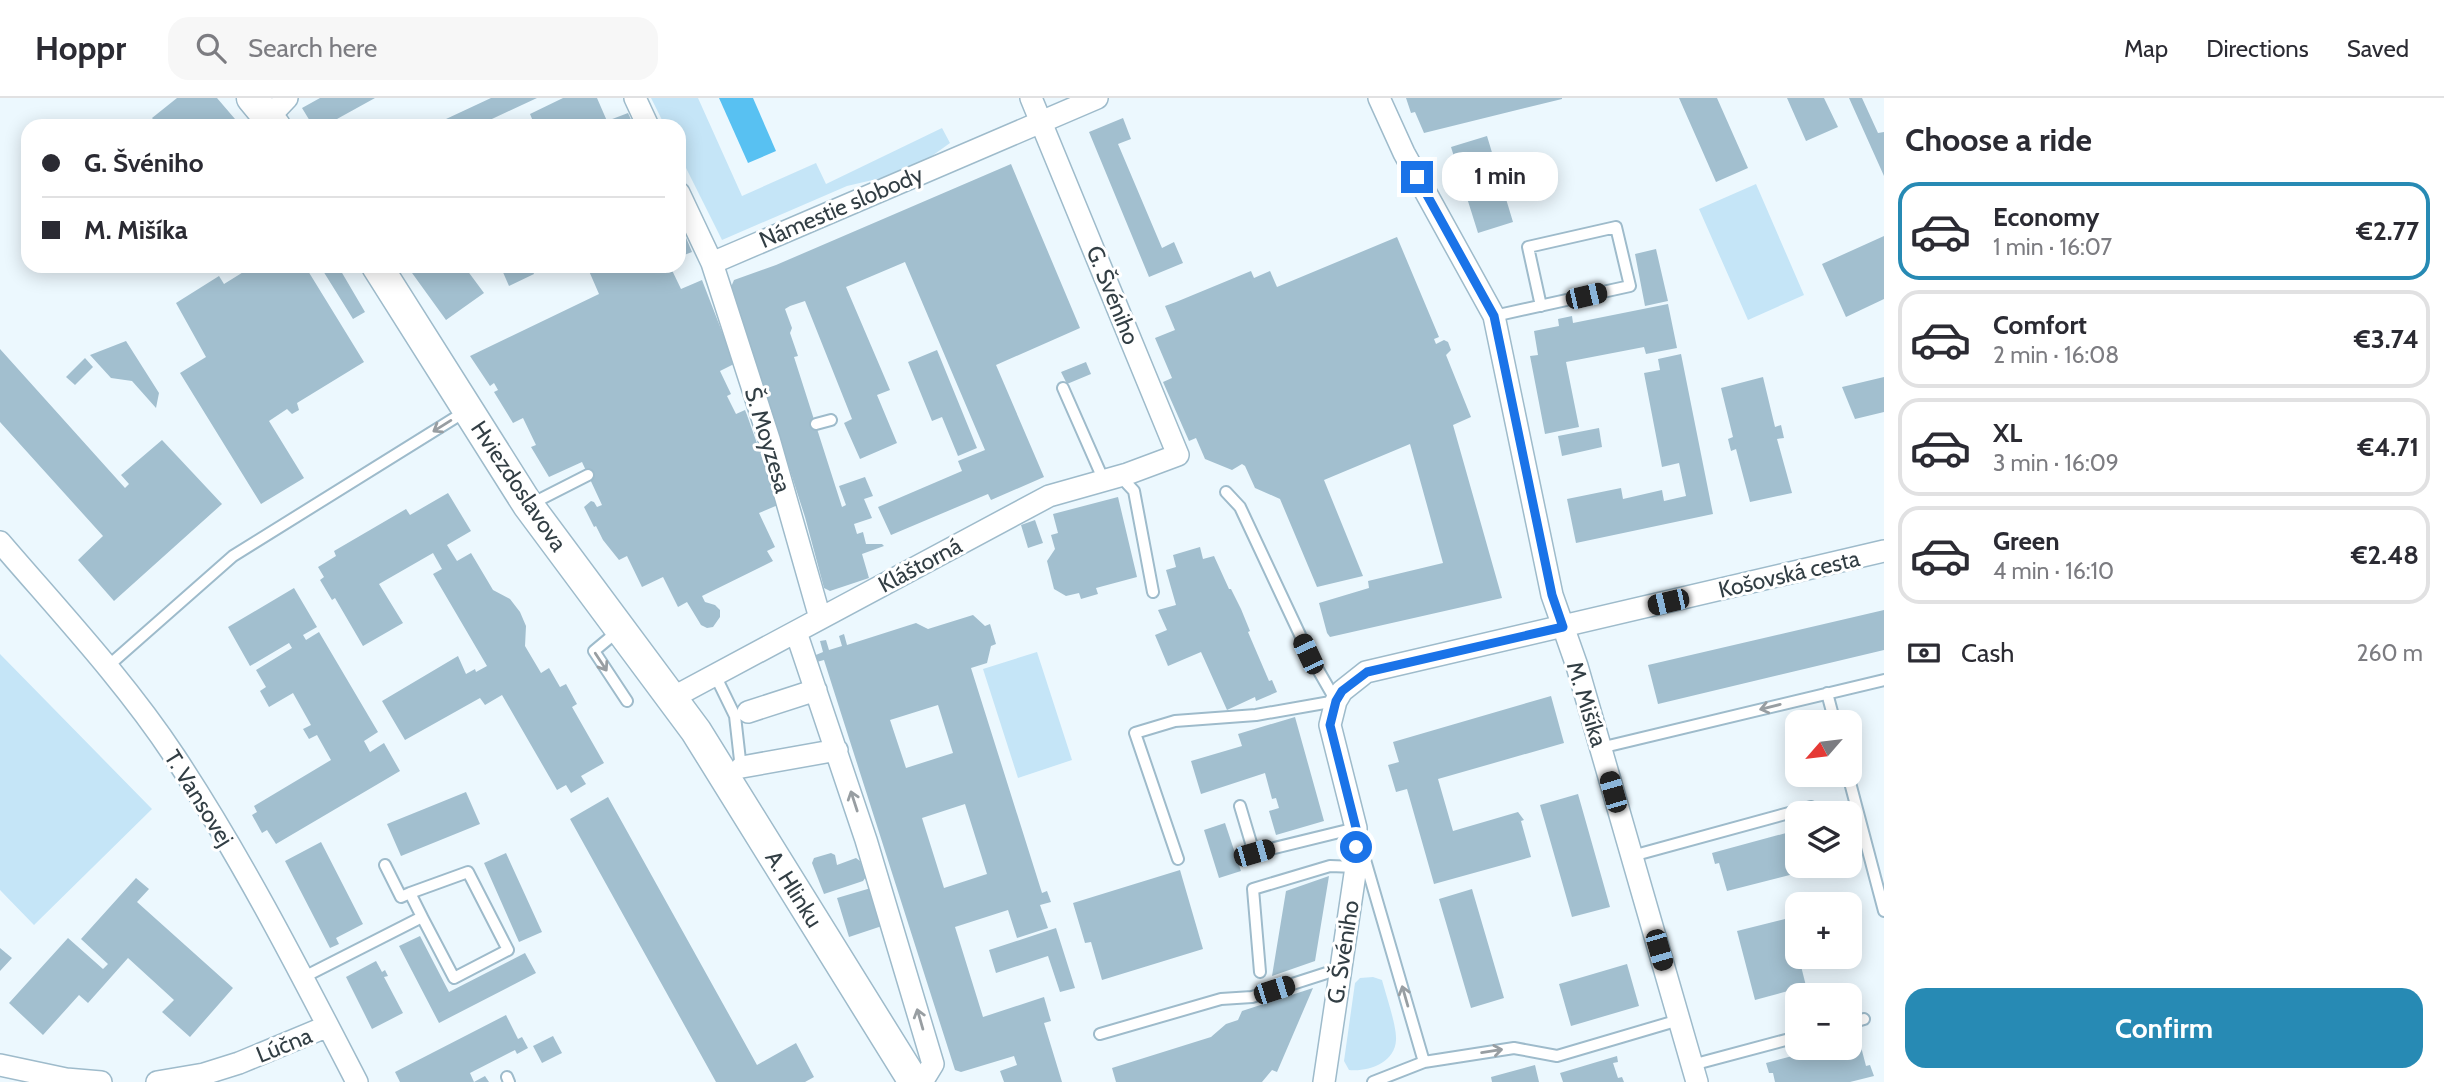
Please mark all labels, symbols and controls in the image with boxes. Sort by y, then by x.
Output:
search box [168,17,658,80]
text: Hoppr [35,28,126,68]
icon: search [192,29,230,67]
text: Search here [248,32,377,64]
text: Map [2124,34,2168,63]
text: Directions [2206,34,2309,63]
text: Saved [2347,34,2409,63]
text: Choose a ride [1905,120,2092,159]
text: G. Švéniho [84,147,204,179]
callout: 1 min [1442,153,1557,202]
street label: Námestie slobody [755,160,928,254]
route end [1401,161,1433,193]
text: 1 min [1474,162,1526,190]
icon: car [1909,200,1972,263]
text: Economy [1993,201,2099,233]
text: M. Mišíka [84,214,188,246]
text: €2.77 [2356,215,2419,247]
text: 1 min · 16:07 [1993,233,2112,261]
street label: G. Švéniho [1080,241,1146,349]
car [1564,281,1609,311]
icon: car [1909,308,1972,371]
text: Comfort [1993,309,2087,341]
text: €3.74 [2354,323,2419,355]
text: 2 min · 16:08 [1993,341,2119,369]
street label: Š. Moyzesa [739,384,798,496]
street label: Hviezdoslavova [465,415,573,557]
icon: car [1909,416,1972,479]
text: XL [1993,417,2022,449]
one-way arrow [432,419,452,433]
text: €4.71 [2358,431,2419,463]
text: 3 min · 16:09 [1993,449,2119,477]
icon: car [1909,524,1972,587]
text: Green [1993,525,2060,557]
street label: Kláštorná [873,531,967,599]
text: €2.48 [2351,539,2419,571]
street label: Košovská cesta [1716,544,1862,604]
text: 4 min · 16:10 [1993,557,2114,585]
car [1646,587,1691,617]
car [1290,631,1327,677]
icon: cash [1905,634,1943,672]
text: Cash [1961,637,2014,669]
text: 260 m [2356,639,2423,667]
one-way arrow [594,652,608,671]
street label: M. Mišíka [1561,658,1613,750]
one-way arrow [1759,701,1782,714]
north arrow [1785,710,1862,788]
map controls [1785,710,1862,1060]
street label: T. Vansovej [159,745,239,851]
car [1598,769,1629,815]
one-way arrow [846,791,859,813]
button: layers [1785,801,1862,878]
route start [1340,831,1372,863]
car [1231,837,1278,869]
street label: A. Hlinku [759,845,829,933]
button: + [1785,892,1862,969]
street label: G. Švéniho [1320,898,1365,1006]
car [1644,927,1675,973]
car [1251,974,1298,1006]
button: − [1785,983,1862,1060]
one-way arrow [1398,986,1411,1008]
button: Confirm [1905,988,2423,1068]
one-way arrow [913,1008,926,1030]
street label: Lúčna [252,1021,316,1069]
one-way arrow [1480,1044,1502,1057]

